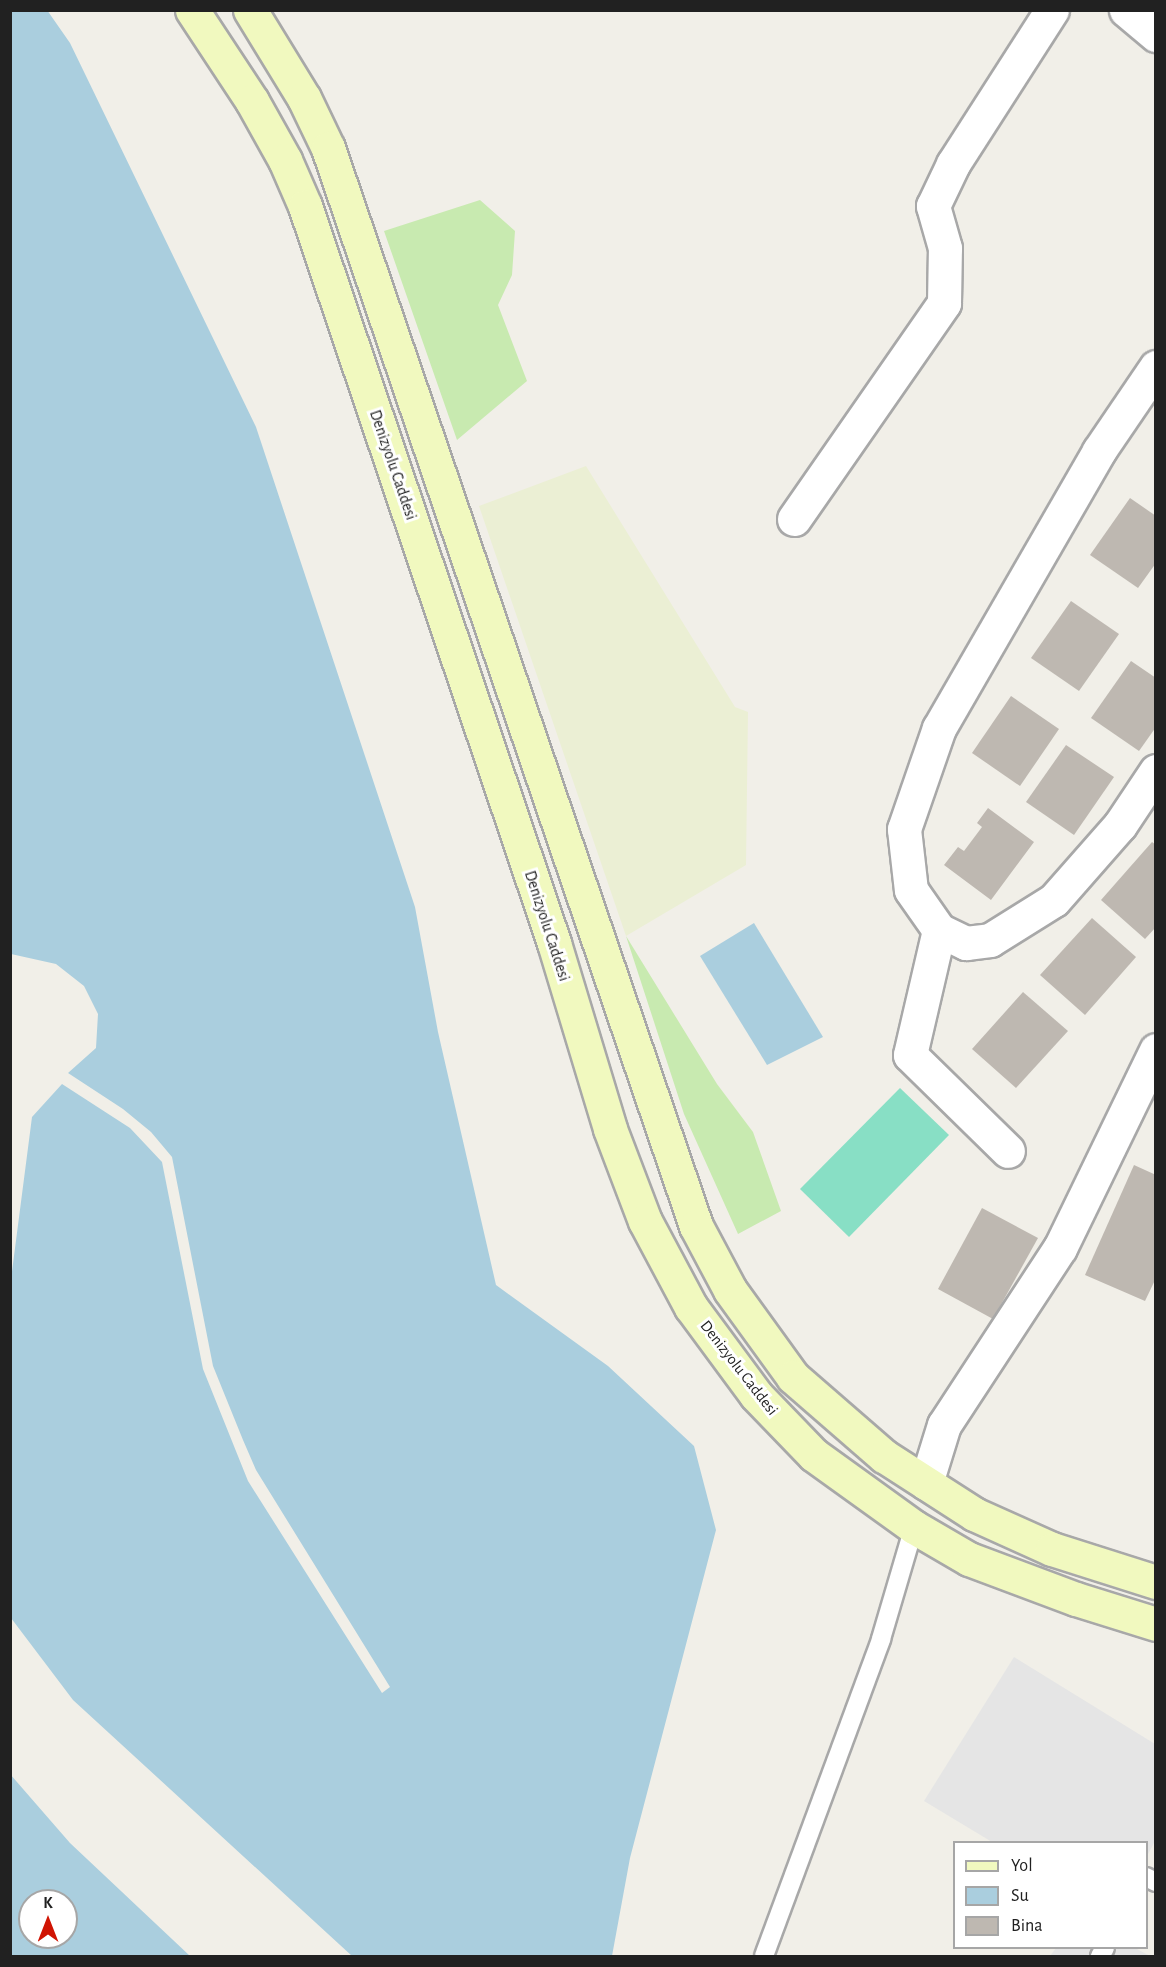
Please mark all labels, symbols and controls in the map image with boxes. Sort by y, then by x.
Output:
street label: Denizyolu Caddesi [365,407,421,523]
street label: Denizyolu Caddesi [520,868,574,984]
street label: Denizyolu Caddesi [696,1317,782,1419]
legend [953,1841,1148,1949]
text: Yol [1011,1857,1033,1875]
text: Su [1011,1887,1029,1905]
north arrow [18,1889,78,1949]
text: K [43,1895,53,1911]
text: Bina [1011,1917,1043,1935]

